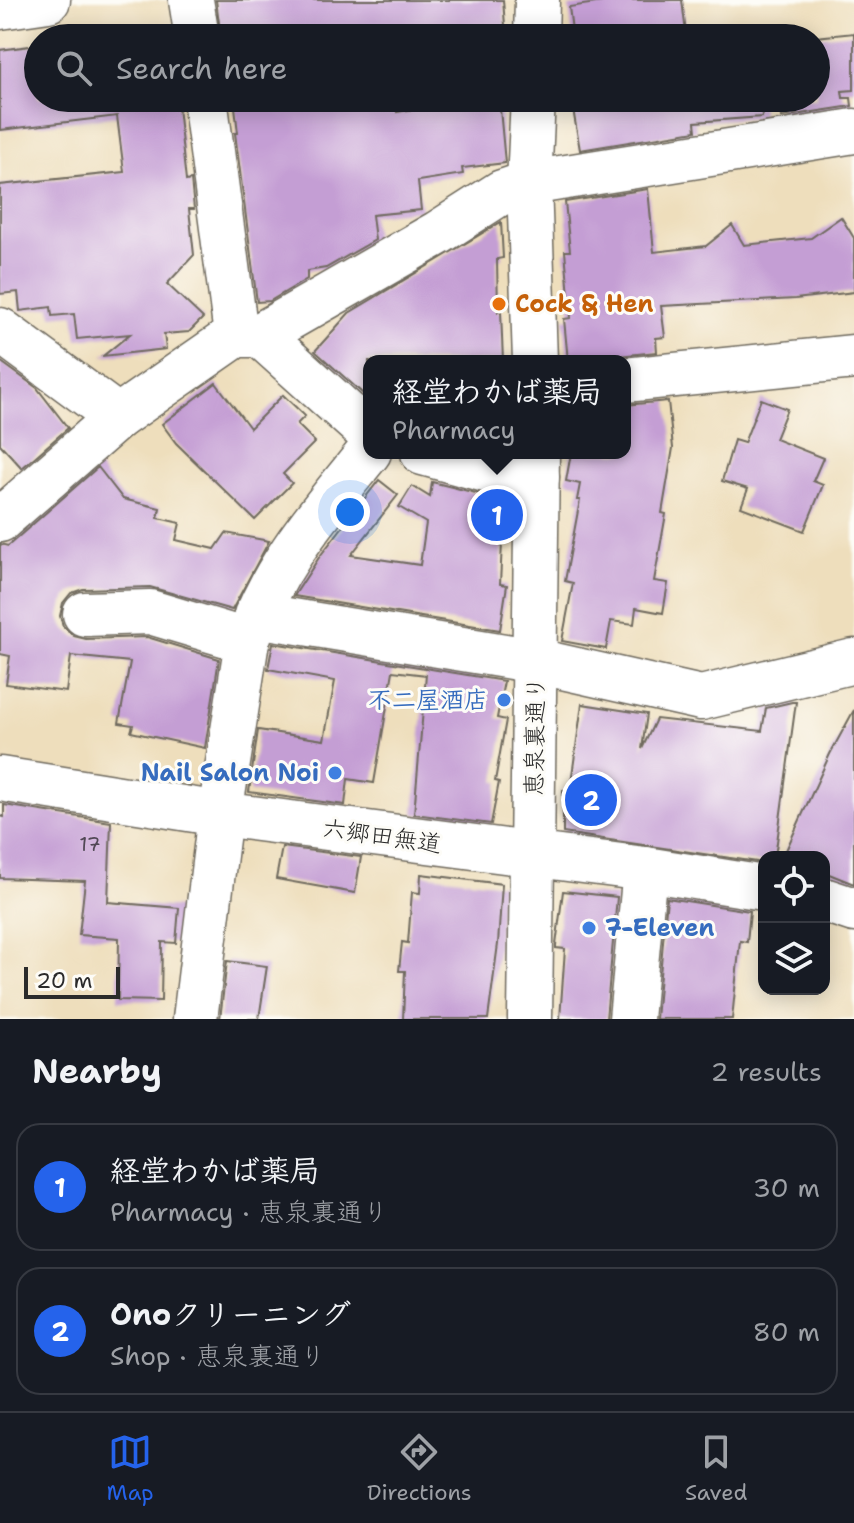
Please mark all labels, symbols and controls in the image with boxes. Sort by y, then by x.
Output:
search box [24,24,830,112]
icon: search [52,46,96,90]
text: Search here [116,48,287,89]
place label: Cock & Hen [515,288,654,320]
marker: Cock & Hen [490,295,508,313]
popup [363,355,631,459]
text: 経堂わかば薬局 [392,371,602,412]
text: Pharmacy [392,412,516,447]
pin: 1 [471,485,523,545]
your location [330,492,370,532]
street label: 恵泉裏通り [518,676,552,796]
place label: 不二屋酒店 [368,684,488,716]
marker: 不二屋酒店 [495,691,513,709]
place label: Nail Salon Noi [141,757,319,789]
marker: Nail Salon Noi [326,764,344,782]
pin: 2 [565,770,617,830]
street label: 六郷田無道 [320,812,444,860]
house number: 17 [79,831,101,857]
map controls [758,851,830,995]
button: locate [758,851,830,923]
place label: 7-Eleven [605,912,715,944]
marker: 7-Eleven [580,919,598,937]
button: layers [758,923,830,995]
scale bar [24,963,120,999]
text: 20 m [36,966,93,995]
text: Nearby [32,1048,162,1094]
text: 2 results [710,1054,822,1089]
text: 経堂わかば薬局 [110,1150,320,1191]
text: 1 [54,1170,66,1205]
text: 30 m [753,1170,820,1205]
text: Pharmacy · 恵泉裏通り [110,1194,389,1229]
text: Onoクリーニング [110,1294,351,1335]
text: 2 [51,1314,69,1349]
text: 80 m [753,1314,820,1349]
text: Shop · 恵泉裏通り [110,1338,326,1373]
tab: Map [107,1430,154,1507]
tab: Directions [367,1430,472,1507]
tab: Saved [685,1430,747,1507]

